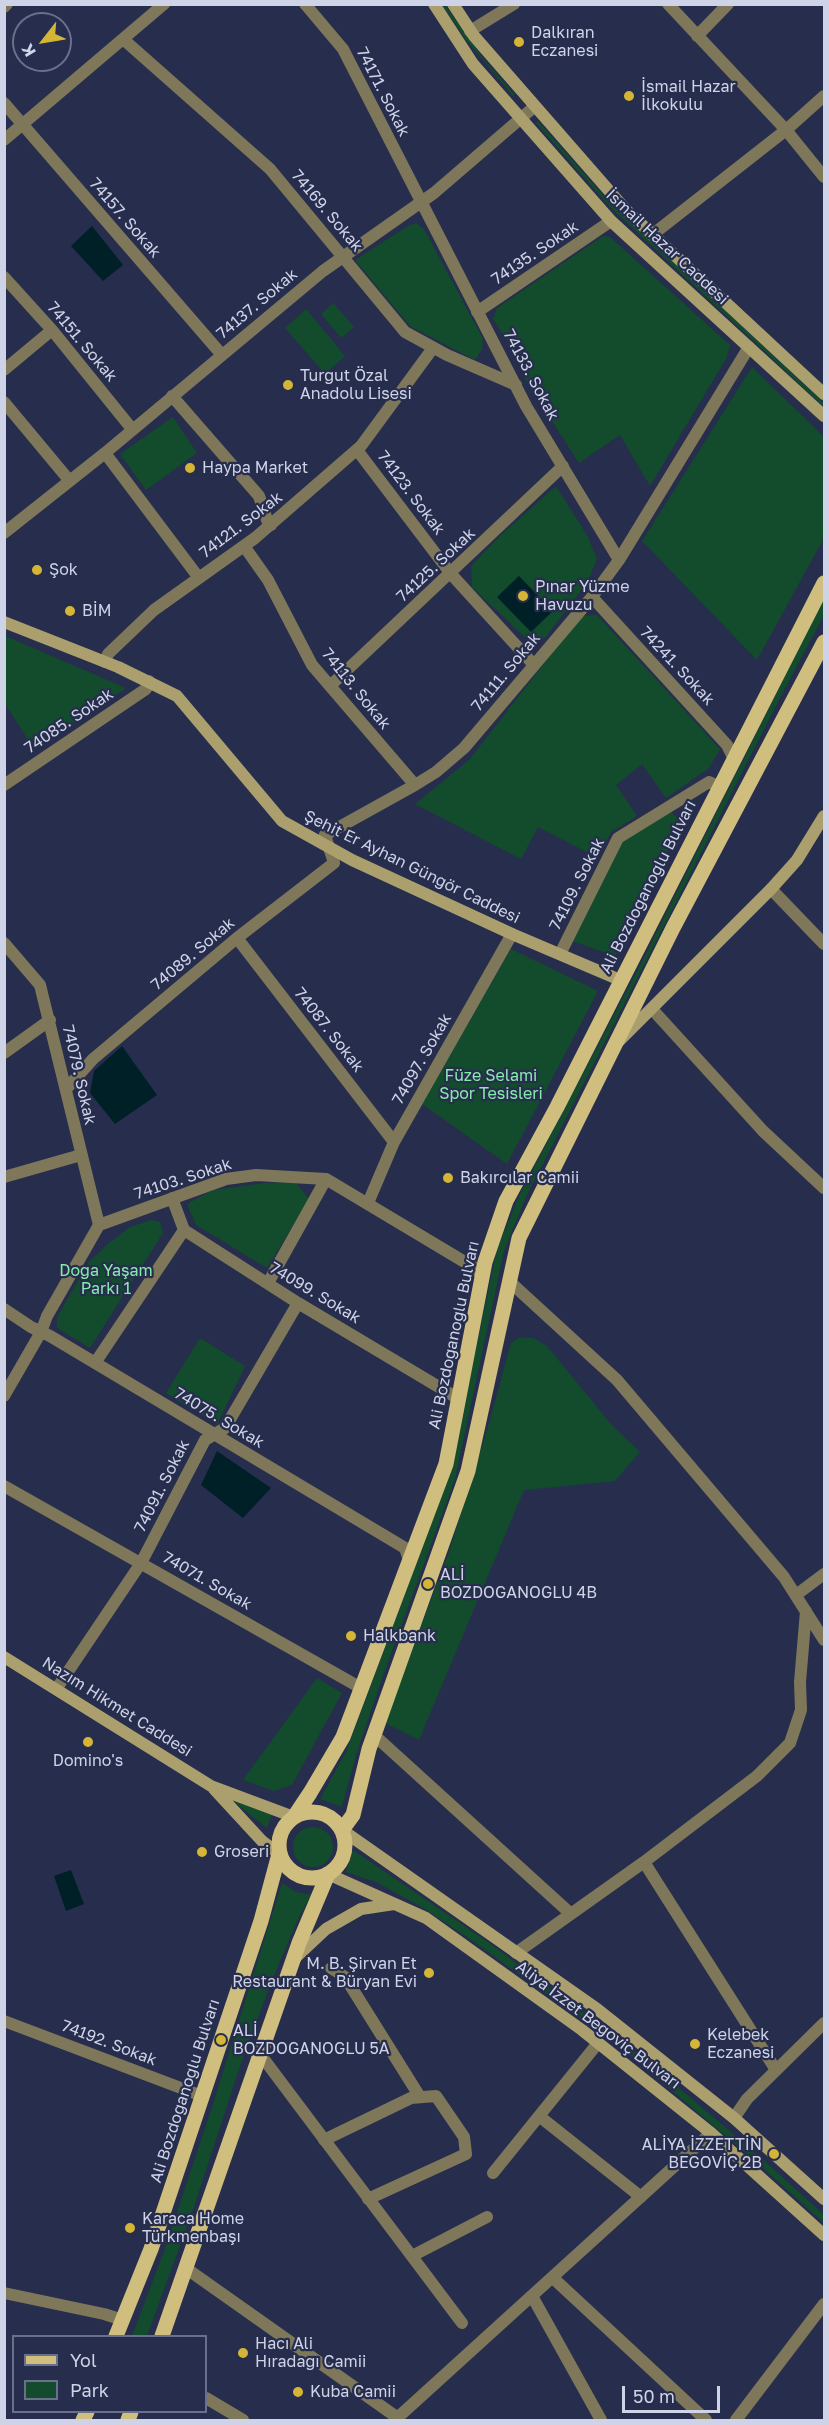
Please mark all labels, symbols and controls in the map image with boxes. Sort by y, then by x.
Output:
north arrow [12,12,72,72]
place label: Dalkıran Eczanesi [531,23,598,61]
marker: Dalkıran Eczanesi [512,35,526,49]
text: K [17,40,40,60]
street label: 74171. Sokak [352,44,414,140]
place label: İsmail Hazar İlkokulu [641,77,736,115]
marker: İsmail Hazar İlkokulu [622,89,636,103]
street label: 74169. Sokak [287,166,367,256]
street label: 74157. Sokak [85,174,165,262]
street label: İsmail Hazar Caddesi [602,185,732,309]
street label: 74135. Sokak [488,217,582,289]
street label: 74137. Sokak [213,265,301,343]
street label: 74151. Sokak [43,298,121,386]
street label: 74133. Sokak [499,326,563,424]
place label: Turgut Özal Anadolu Lisesi [300,366,412,404]
marker: Turgut Özal Anadolu Lisesi [281,378,295,392]
street label: 74123. Sokak [373,447,449,539]
place label: Haypa Market [202,458,308,478]
marker: Haypa Market [183,461,197,475]
street label: 74121. Sokak [196,488,286,562]
street label: 74125. Sokak [393,524,479,606]
place label: Şok [49,560,78,580]
marker: Şok [30,563,44,577]
place label: Pınar Yüzme Havuzu [535,577,629,615]
marker: Pınar Yüzme Havuzu [516,589,530,603]
place label: BİM [82,601,112,621]
marker: BİM [63,604,77,618]
street label: 74241. Sokak [636,623,718,709]
street label: 74111. Sokak [467,629,545,715]
street label: 74113. Sokak [317,645,395,733]
street label: 74085. Sokak [21,684,117,758]
street label: Ali Bozdoğanoğlu Bulvarı [596,797,700,977]
street label: Şehit Er Ayhan Güngör Caddesi [301,806,523,928]
street label: 74109. Sokak [545,835,609,933]
street label: 74089. Sokak [147,913,239,995]
street label: 74087. Sokak [290,984,368,1076]
street label: 74097. Sokak [388,1010,456,1108]
street label: 74079. Sokak [58,1023,100,1127]
park label: Füze Selami Spor Tesisleri [439,1066,543,1104]
street label: 74103. Sokak [132,1154,234,1204]
place label: Bakırcılar Camii [460,1168,579,1188]
marker: Bakırcılar Camii [441,1171,455,1185]
street label: Ali Bozdoğanoğlu Bulvarı [425,1239,483,1431]
street label: 74099. Sokak [266,1258,364,1328]
park label: Doğa Yaşam Parkı 1 [59,1261,153,1299]
street label: 74075. Sokak [171,1384,267,1452]
street label: 74091. Sokak [130,1437,194,1535]
street label: 74071. Sokak [159,1548,255,1614]
place label: ALİ BOZDOĞANOĞLU 4B [440,1565,597,1603]
marker: ALİ BOZDOĞANOĞLU 4B [421,1577,435,1591]
place label: Halkbank [363,1626,436,1646]
marker: Halkbank [344,1629,358,1643]
street label: Nazım Hikmet Caddesi [39,1653,195,1761]
marker: Domino's [81,1735,95,1749]
place label: Domino's [53,1751,123,1771]
place label: Groseri [214,1842,269,1862]
marker: Groseri [195,1845,209,1859]
place label: M. B. Şirvan Et Restaurant & Büryan Evi [232,1954,417,1992]
street label: Aliya İzzet Begoviç Bulvarı [512,1957,684,2093]
marker: M. B. Şirvan Et Restaurant & Büryan Evi [422,1966,436,1980]
street label: Ali Bozdoğanoğlu Bulvarı [146,1997,224,2185]
street label: 74192. Sokak [59,2016,159,2070]
place label: ALİ BOZDOĞANOĞLU 5A [233,2021,390,2059]
place label: Kelebek Eczanesi [707,2025,774,2063]
marker: ALİ BOZDOĞANOĞLU 5A [214,2033,228,2047]
marker: Kelebek Eczanesi [688,2037,702,2051]
place label: ALİYA İZZETTİN BEGOVİÇ 2B [642,2135,762,2173]
marker: ALİYA İZZETTİN BEGOVİÇ 2B [767,2147,781,2161]
place label: Karaca Home Türkmenbaşı [142,2209,244,2247]
marker: Karaca Home Türkmenbaşı [123,2221,137,2235]
place label: Hacı Ali Hıradağı Camii [255,2334,366,2372]
legend [12,2335,207,2413]
marker: Hacı Ali Hıradağı Camii [236,2346,250,2360]
text: Yol [70,2349,97,2371]
scale bar [625,2374,722,2412]
text: Park [70,2379,109,2401]
place label: Kuba Camii [310,2382,396,2402]
marker: Kuba Camii [291,2385,305,2399]
text: 50 m [633,2385,675,2407]

